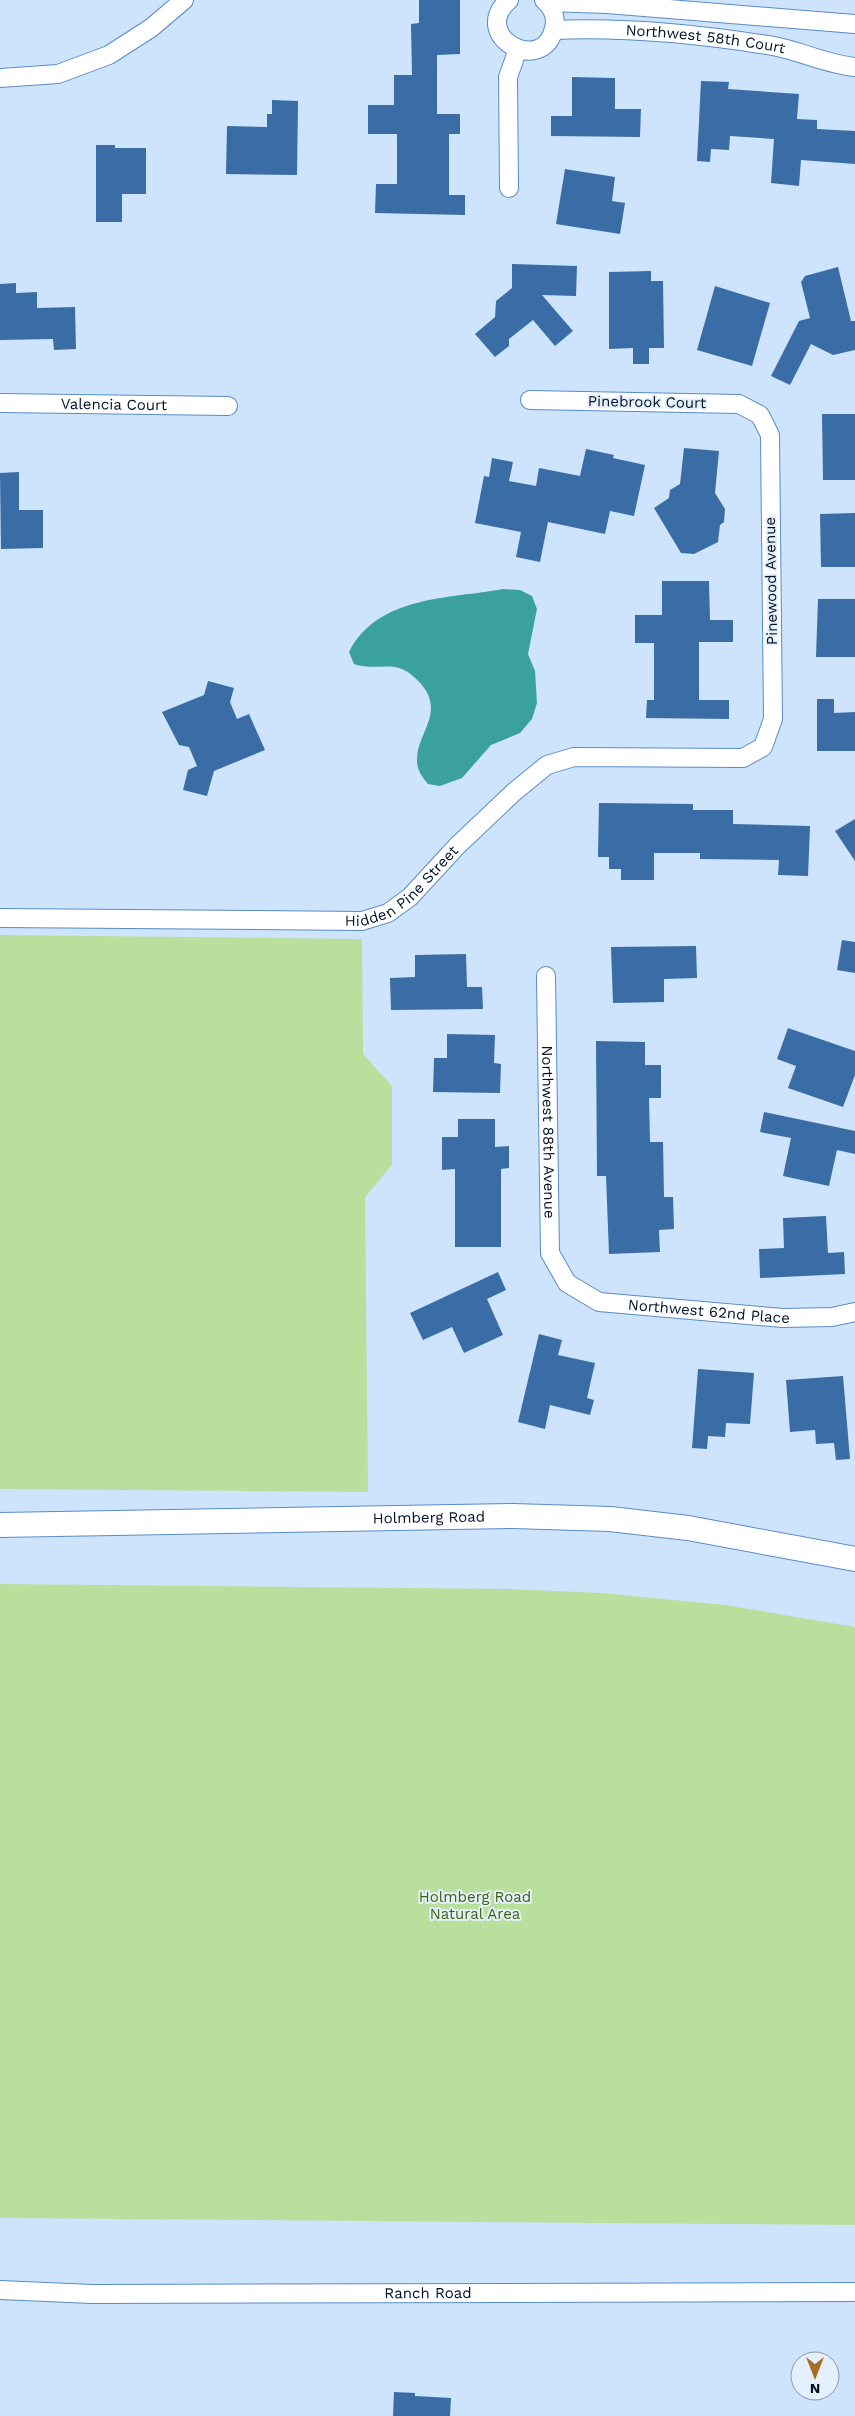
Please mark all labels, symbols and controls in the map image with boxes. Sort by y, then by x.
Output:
street label: Northwest 58th Court [625,21,788,58]
street label: Pinebrook Court [588,392,707,412]
street label: Valencia Court [61,395,168,414]
street label: Pinewood Avenue [761,517,781,645]
street label: Hidden Pine Street [345,841,462,930]
street label: Northwest 88th Avenue [538,1045,559,1219]
street label: Northwest 62nd Place [627,1296,790,1327]
street label: Holmberg Road [373,1507,485,1527]
park label: Holmberg Road Natural Area [419,1888,531,1923]
street label: Ranch Road [384,2284,472,2302]
north arrow [790,2351,840,2401]
text: N [810,2381,820,2397]

